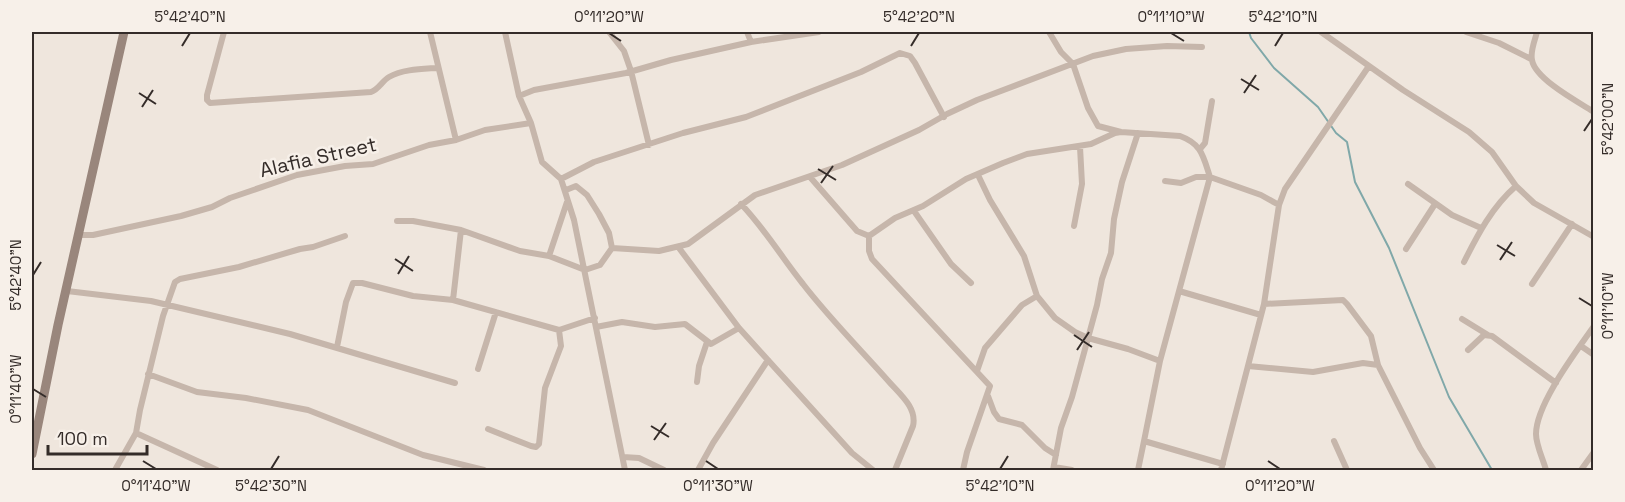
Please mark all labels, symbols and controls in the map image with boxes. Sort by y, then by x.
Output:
text: 5°42'40"N [154,7,226,26]
text: 0°11'20"W [574,7,644,26]
text: 5°42'20"N [883,7,955,26]
text: 0°11'10"W [1137,7,1205,26]
text: 5°42'10"N [1248,7,1318,26]
text: 5°42'00"N [1598,83,1617,155]
street label: Alafia Street [257,131,379,183]
text: 5°42'40"N [6,239,25,311]
text: 0°11'10"W [1598,272,1617,340]
text: 0°11'40"W [6,354,25,424]
scale bar [48,418,147,456]
text: 100 m [57,427,108,450]
text: 0°11'40"W [121,476,191,495]
text: 5°42'30"N [235,476,307,495]
text: 0°11'30"W [683,476,753,495]
text: 5°42'10"N [965,476,1035,495]
text: 0°11'20"W [1245,476,1315,495]

